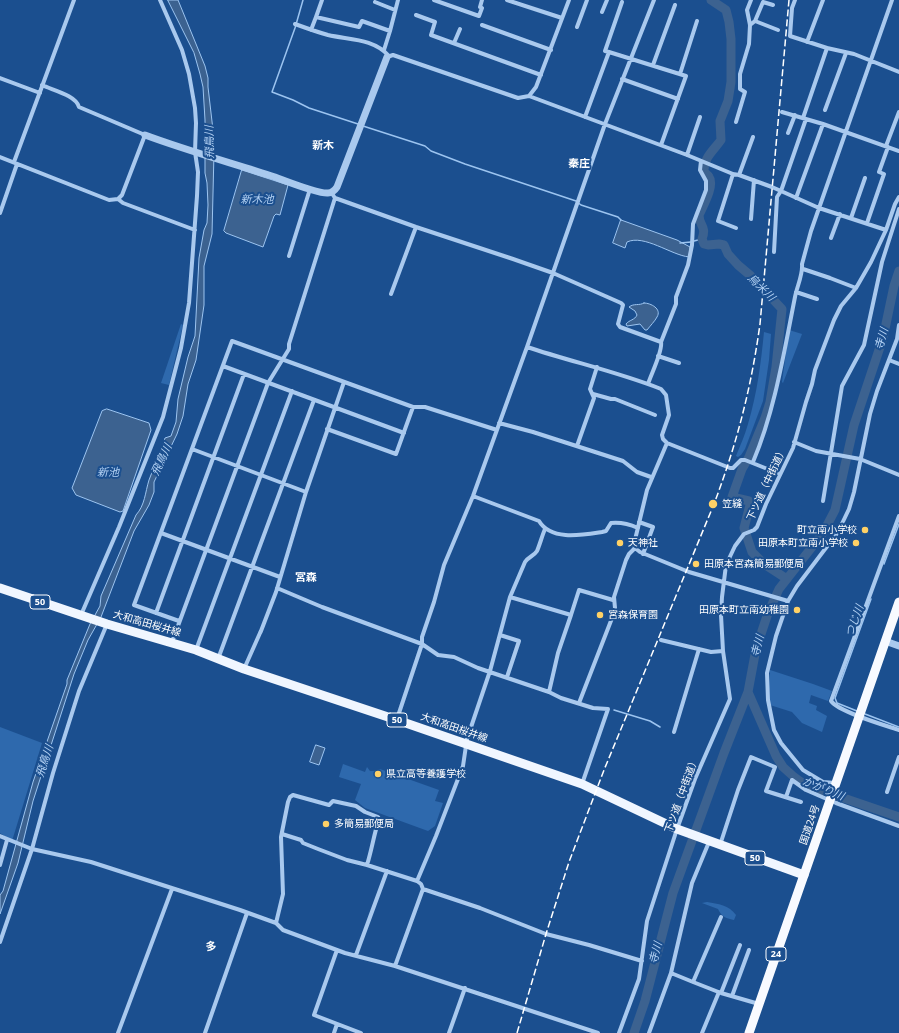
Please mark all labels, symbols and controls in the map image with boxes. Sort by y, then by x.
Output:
water label: 飛鳥川 [203,125,217,159]
district label: 新木 [312,139,334,153]
district label: 秦庄 [568,157,590,171]
water label: 新木池 [241,193,273,207]
water label: 烏米川 [745,272,777,304]
water label: 寺川 [873,327,891,351]
water label: 飛鳥川 [149,442,175,478]
street label: 下ツ道（中街道） [745,445,789,523]
water label: 新池 [97,466,119,480]
marker: 笠縫 [707,498,719,510]
place label: 笠縫 [722,498,742,510]
place label: 町立南小学校 [797,524,857,536]
marker: 町立南小学校 [860,525,870,535]
place label: 天神社 [628,537,658,549]
place label: 田原本町立南小学校 [758,537,848,549]
marker: 天神社 [615,538,625,548]
marker: 田原本町立南小学校 [851,538,861,548]
place label: 田原本宮森簡易郵便局 [704,558,804,570]
marker: 田原本宮森簡易郵便局 [691,559,701,569]
district label: 宮森 [295,571,317,585]
road number: 50 [30,595,50,609]
water label: つじ川 [843,603,867,639]
place label: 田原本町立南幼稚園 [699,604,789,616]
marker: 田原本町立南幼稚園 [792,605,802,615]
street label: 大和高田桜井線 [112,609,182,639]
place label: 宮森保育園 [608,609,658,621]
marker: 宮森保育園 [595,610,605,620]
water label: 寺川 [749,634,767,658]
street label: 大和高田桜井線 [419,711,489,745]
road number: 50 [387,713,407,727]
water label: 飛鳥川 [34,743,56,779]
street label: 下ツ道（中街道） [663,755,701,835]
place label: 県立高等養護学校 [386,768,466,780]
marker: 県立高等養護学校 [373,769,383,779]
water label: かがり川 [800,775,846,803]
street label: 国道24号 [798,803,822,847]
place label: 多簡易郵便局 [334,818,394,830]
marker: 多簡易郵便局 [321,819,331,829]
road number: 50 [745,851,765,865]
district label: 多 [206,940,216,954]
water label: 寺川 [647,941,665,965]
road number: 24 [766,947,786,961]

